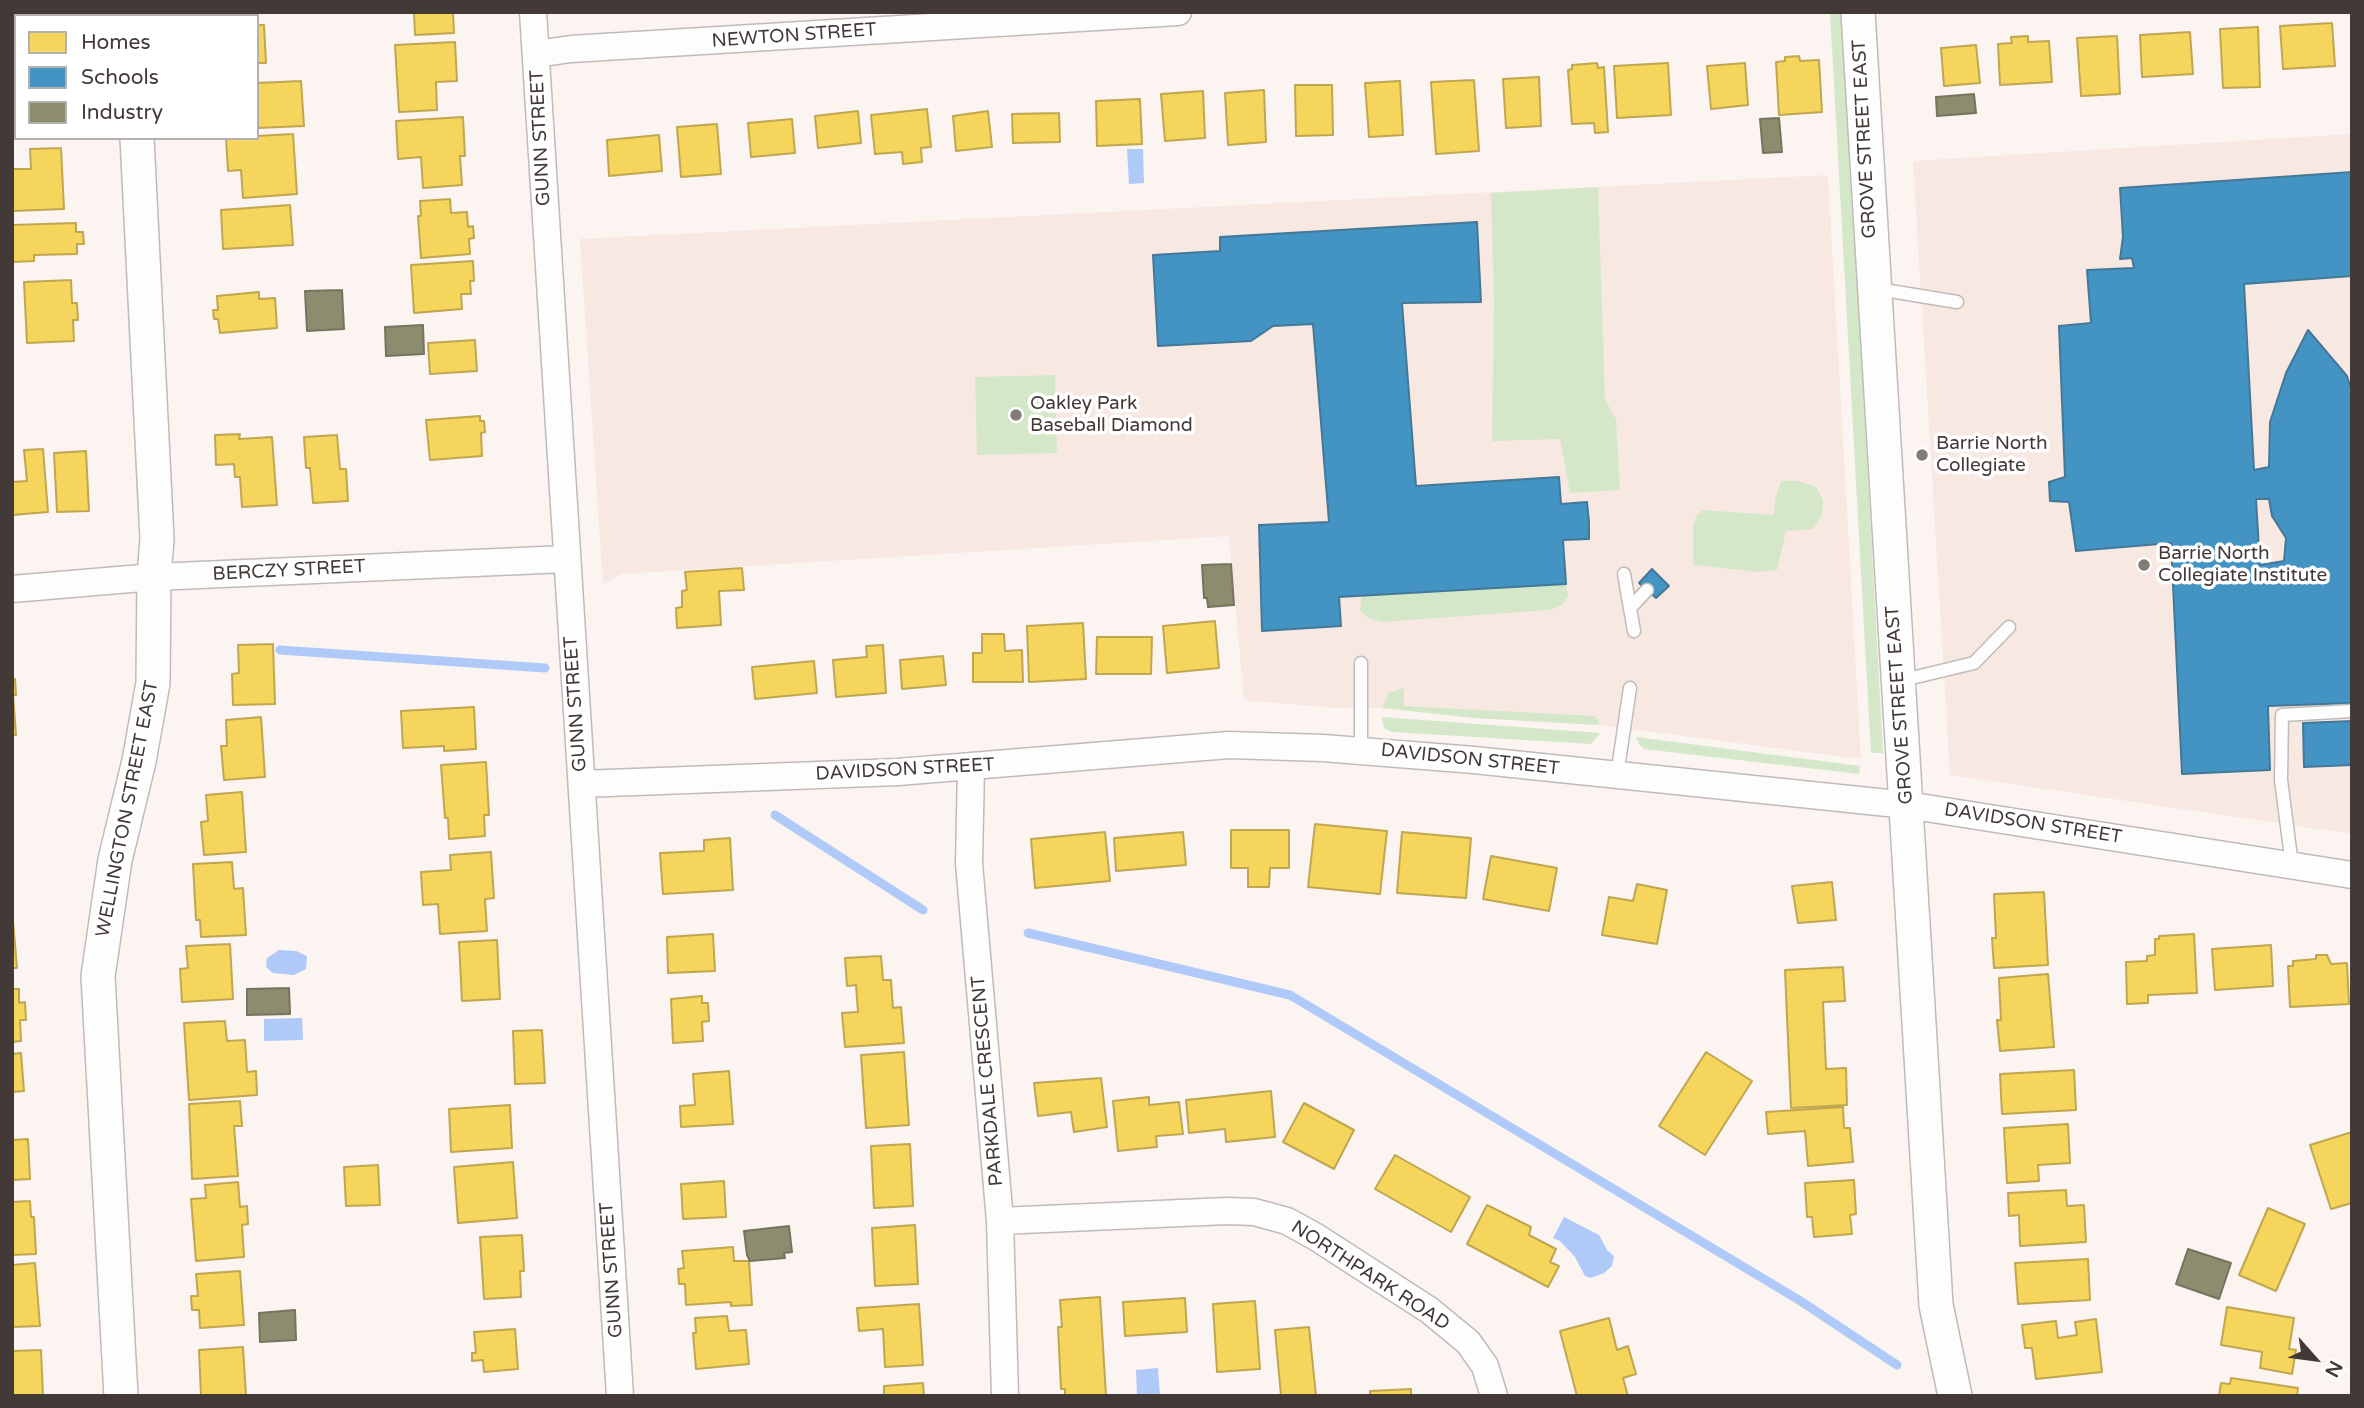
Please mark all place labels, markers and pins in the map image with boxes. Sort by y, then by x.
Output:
place label: Oakley Park Baseball Diamond [1030,393,1193,437]
marker: Oakley Park Baseball Diamond [1008,407,1024,423]
place label: Barrie North Collegiate [1936,433,2047,477]
marker: Barrie North Collegiate [1914,447,1930,463]
place label: Barrie North Collegiate Institute [2158,543,2327,587]
marker: Barrie North Collegiate Institute [2136,557,2152,573]

